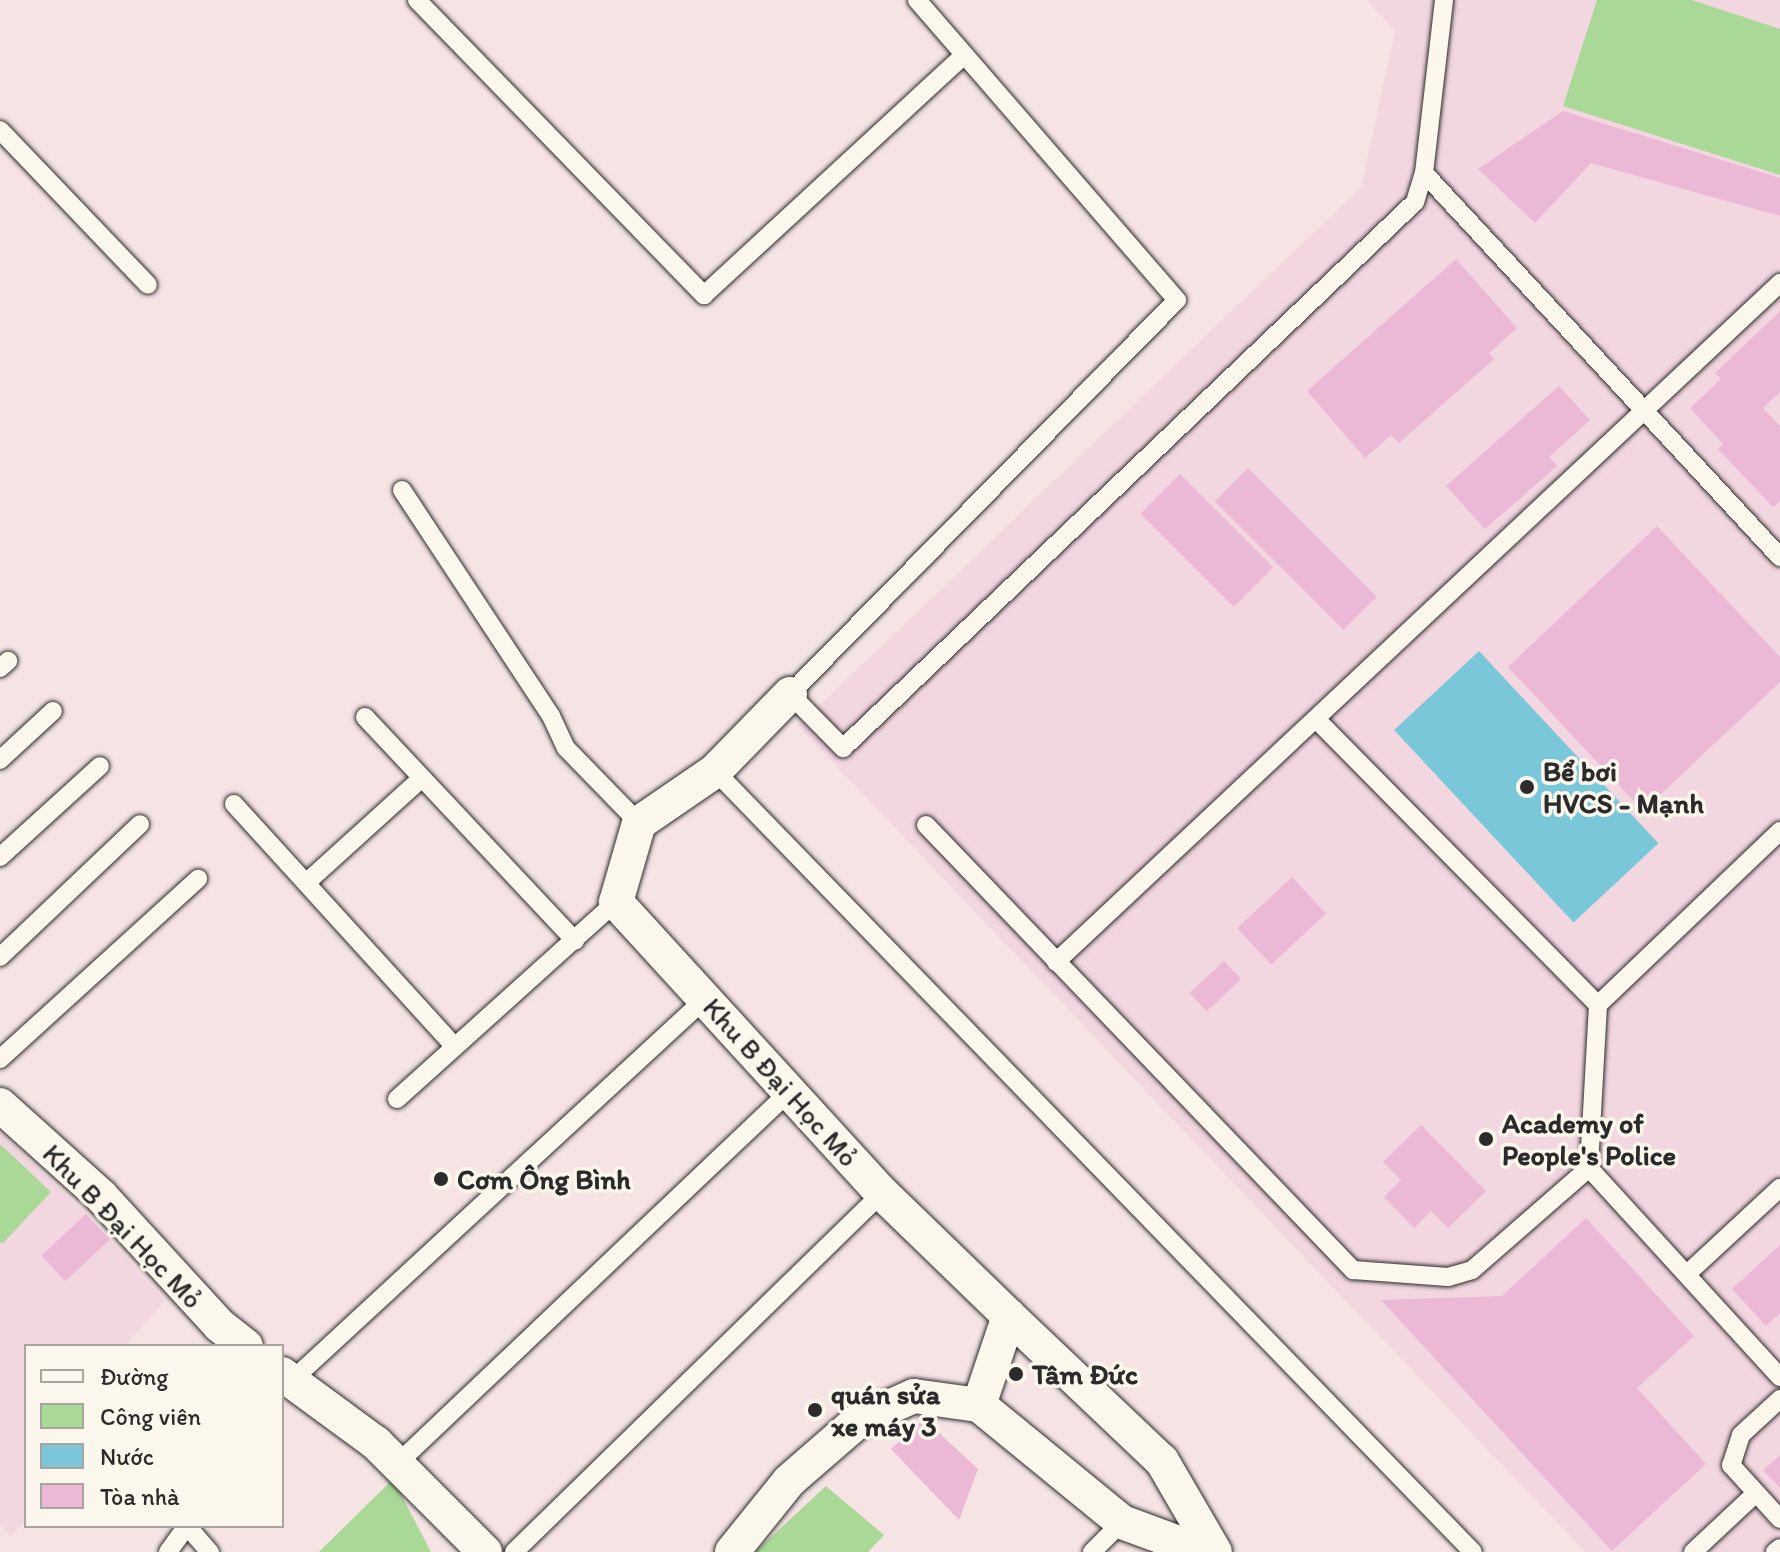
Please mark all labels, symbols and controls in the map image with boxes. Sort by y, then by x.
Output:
place label: Bể bơi HVCS - Mạnh [1543,754,1703,820]
marker: Bể bơi HVCS - Mạnh [1518,778,1536,796]
street label: Khu B Đại Học Mỏ [696,991,866,1173]
place label: Academy of People's Police [1502,1106,1676,1172]
marker: Academy of People's Police [1477,1130,1495,1148]
street label: Khu B Đại Học Mỏ [36,1137,210,1315]
place label: Cơm Ông Bình [457,1162,631,1196]
marker: Cơm Ông Bình [432,1170,450,1188]
legend [24,1344,284,1528]
place label: Tâm Đức [1032,1357,1138,1391]
text: Đường [100,1362,169,1391]
marker: Tâm Đức [1007,1365,1025,1383]
place label: quán sửa xe máy 3 [831,1377,940,1443]
marker: quán sửa xe máy 3 [806,1401,824,1419]
text: Công viên [100,1402,201,1431]
text: Nước [100,1442,154,1471]
text: Tòa nhà [100,1482,180,1511]

